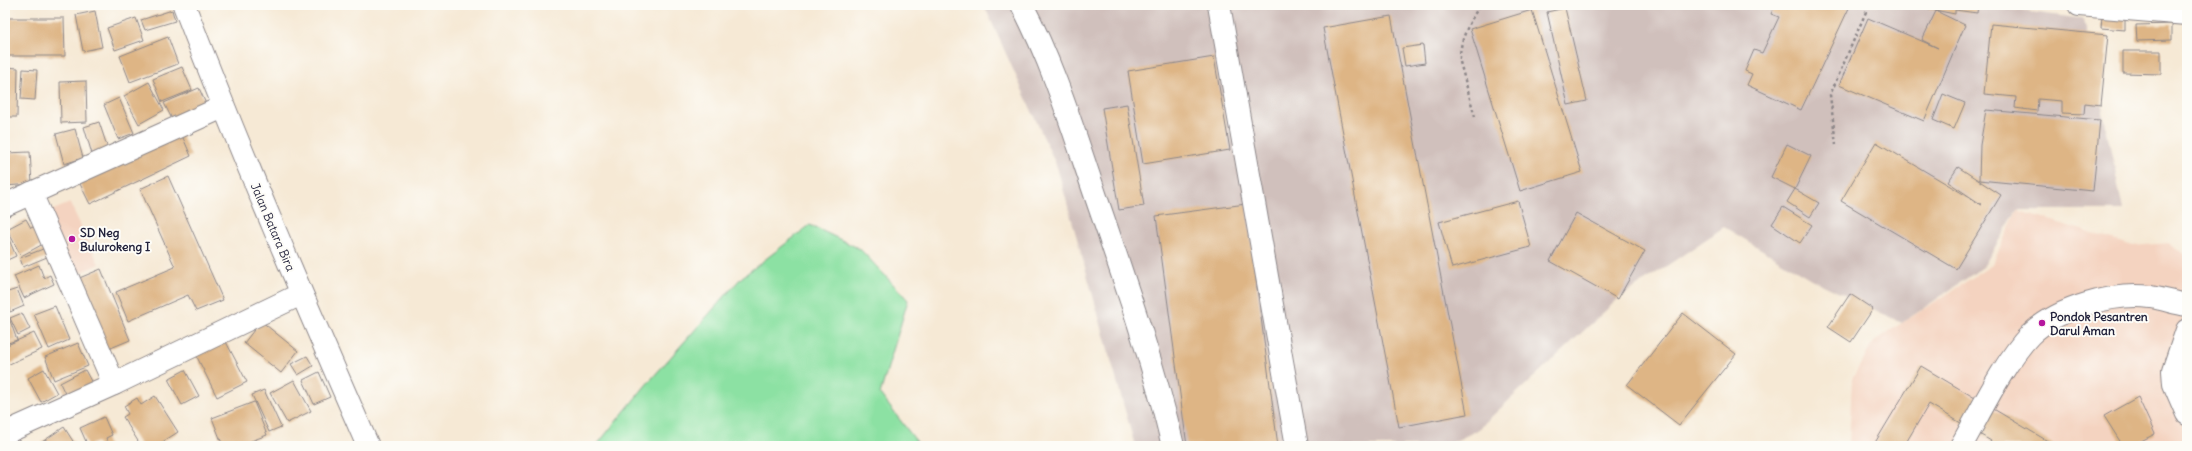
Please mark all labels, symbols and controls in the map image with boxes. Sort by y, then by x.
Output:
street label: Jalan Batara Bira [248,181,298,274]
place label: SD Neg Bulurokeng I [80,225,151,255]
marker: SD Neg Bulurokeng I [67,234,77,244]
place label: Pondok Pesantren Darul Aman [2050,309,2148,338]
marker: Pondok Pesantren Darul Aman [2037,318,2047,328]

